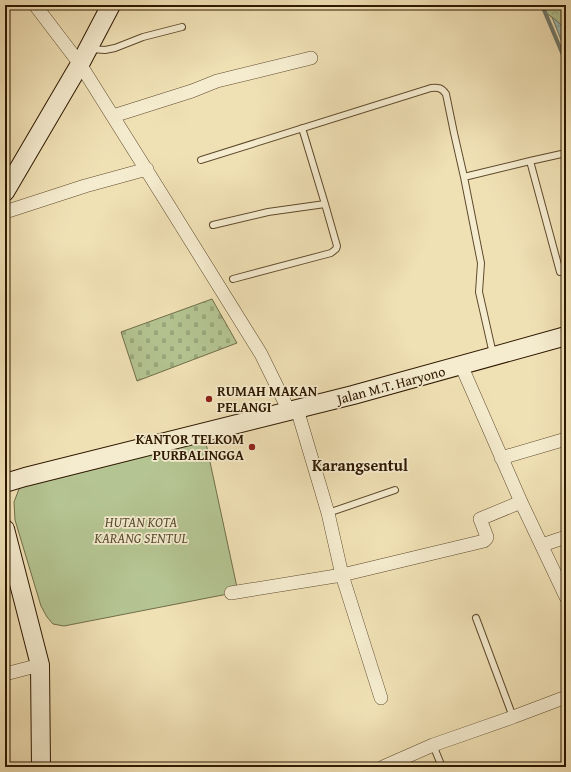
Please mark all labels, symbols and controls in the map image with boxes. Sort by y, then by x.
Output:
street label: Jalan M.T. Haryono [333,361,447,410]
place label: RUMAH MAKAN PELANGI [217,381,318,417]
marker: RUMAH MAKAN PELANGI [204,394,214,404]
place label: KANTOR TELKOM PURBALINGGA [136,429,244,465]
marker: KANTOR TELKOM PURBALINGGA [247,442,257,452]
district label: Karangsentul [312,453,408,477]
park label: HUTAN KOTA KARANG SENTUL [93,512,188,548]

